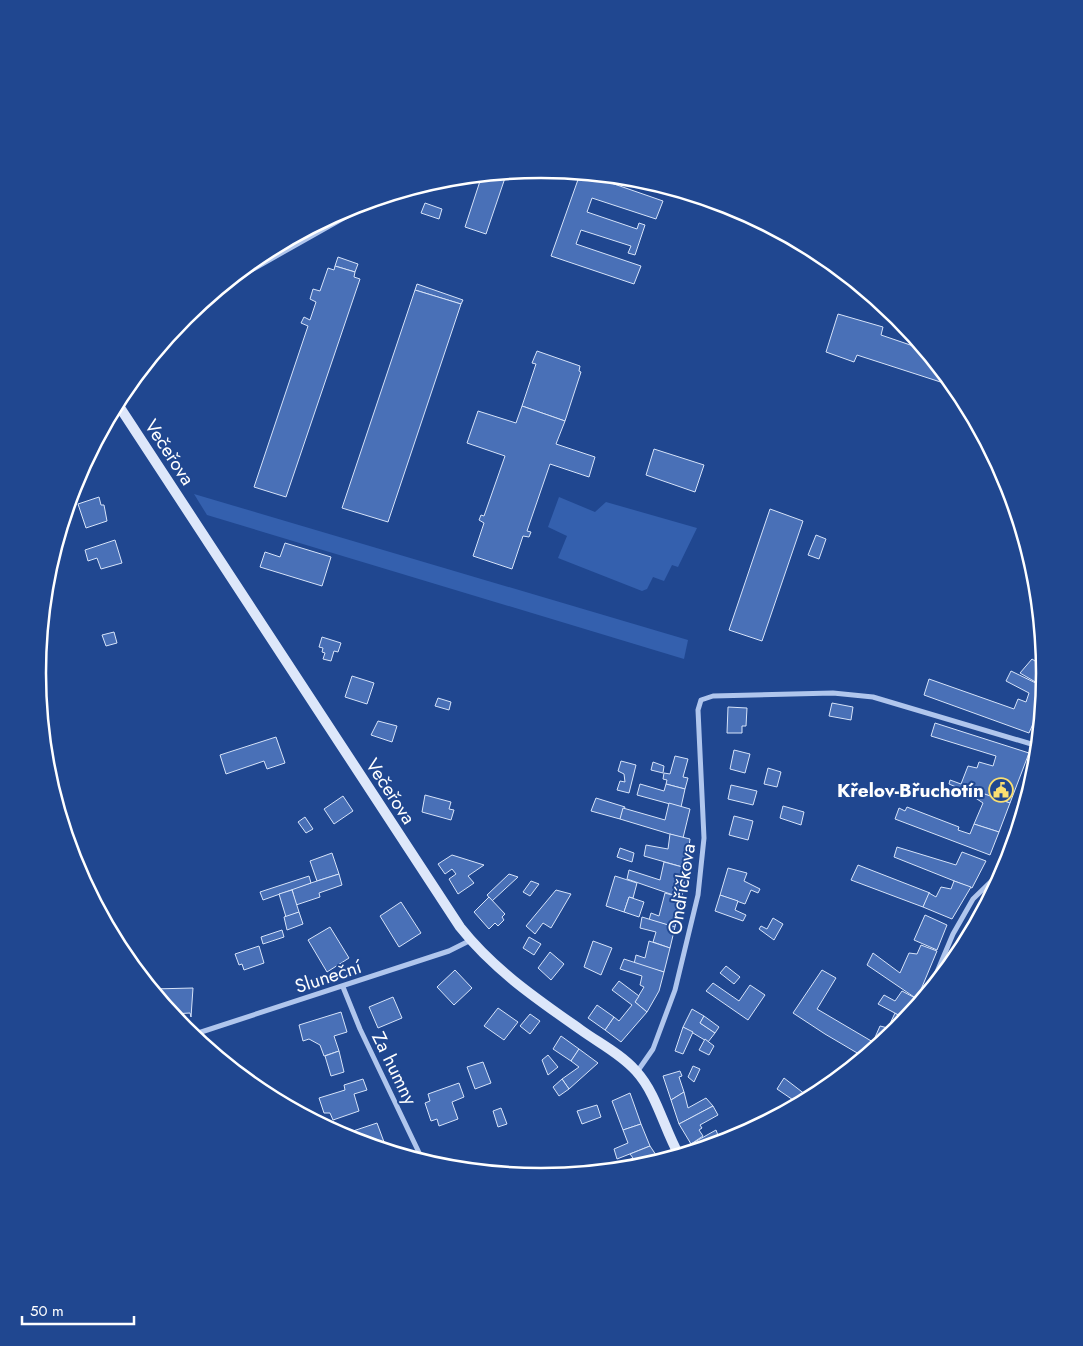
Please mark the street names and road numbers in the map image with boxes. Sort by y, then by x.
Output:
street label: Večeřova [138,414,201,490]
street label: Večeřova [359,753,422,829]
street label: Ondříčkova [661,842,702,937]
street label: Sluneční [291,953,366,1000]
street label: Za humny [365,1027,424,1110]

